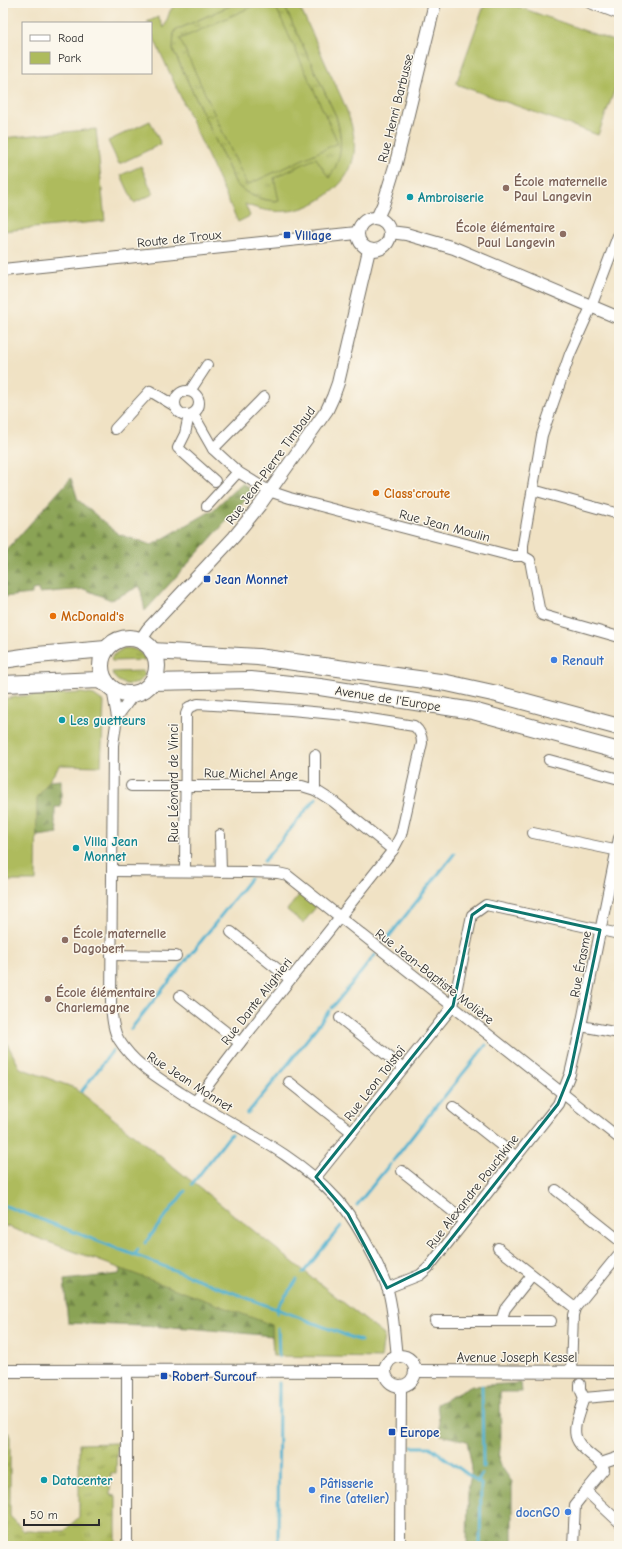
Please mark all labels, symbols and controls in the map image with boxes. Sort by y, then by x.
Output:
legend [22,22,152,74]
text: Road [58,31,84,45]
text: Park [58,51,81,65]
street label: Rue Henri Barbusse [375,52,416,164]
place label: École maternelle Paul Langevin [514,173,608,204]
marker: École maternelle Paul Langevin [501,183,511,193]
place label: Ambroiserie [418,190,485,205]
marker: Ambroiserie [405,192,415,202]
place label: École élémentaire Paul Langevin [456,219,556,250]
street label: Route de Troux [136,227,223,250]
place label: Village [295,228,332,243]
marker: École élémentaire Paul Langevin [558,229,568,239]
marker: Village [282,230,292,240]
street label: Rue Jean-Pierre Timbaud [223,403,318,527]
place label: Class'croute [384,486,451,501]
marker: Class'croute [371,488,381,498]
street label: Rue Jean Moulin [398,506,492,545]
place label: Jean Monnet [215,572,288,587]
marker: Jean Monnet [202,574,212,584]
place label: McDonald's [61,609,125,624]
marker: McDonald's [48,611,58,621]
place label: Renault [562,653,604,668]
marker: Renault [549,655,559,665]
street label: Avenue de l'Europe [334,683,442,714]
place label: Les guetteurs [70,713,146,728]
marker: Les guetteurs [57,715,67,725]
street label: Rue Léonard de Vinci [166,724,181,842]
street label: Rue Michel Ange [204,765,299,782]
place label: Villa Jean Monnet [84,834,138,864]
marker: Villa Jean Monnet [71,843,81,853]
place label: École maternelle Dagobert [73,925,167,956]
street label: Rue Jean-Baptiste Molière [372,925,497,1028]
street label: Rue Érasme [566,929,594,999]
marker: École maternelle Dagobert [60,935,70,945]
street label: Rue Dante Alighieri [218,955,295,1048]
place label: École élémentaire Charlemagne [56,984,156,1015]
marker: École élémentaire Charlemagne [43,994,53,1004]
street label: Rue Leon Tolstoï [341,1042,409,1124]
street label: Rue Jean Monnet [144,1048,236,1115]
street label: Rue Alexandre Pouchkine [423,1131,522,1251]
street label: Avenue Joseph Kessel [457,1350,577,1365]
place label: Robert Surcouf [172,1369,257,1384]
marker: Robert Surcouf [159,1371,169,1381]
place label: Europe [400,1425,440,1440]
marker: Europe [387,1427,397,1437]
place label: Datacenter [52,1473,113,1488]
marker: Datacenter [39,1475,49,1485]
place label: Pâtisserie fine (atelier) [319,1476,389,1506]
marker: Pâtisserie fine (atelier) [307,1485,317,1495]
scale bar [24,1501,99,1527]
place label: docnGO [516,1505,560,1520]
marker: docnGO [563,1507,573,1517]
text: 50 m [30,1508,58,1522]

